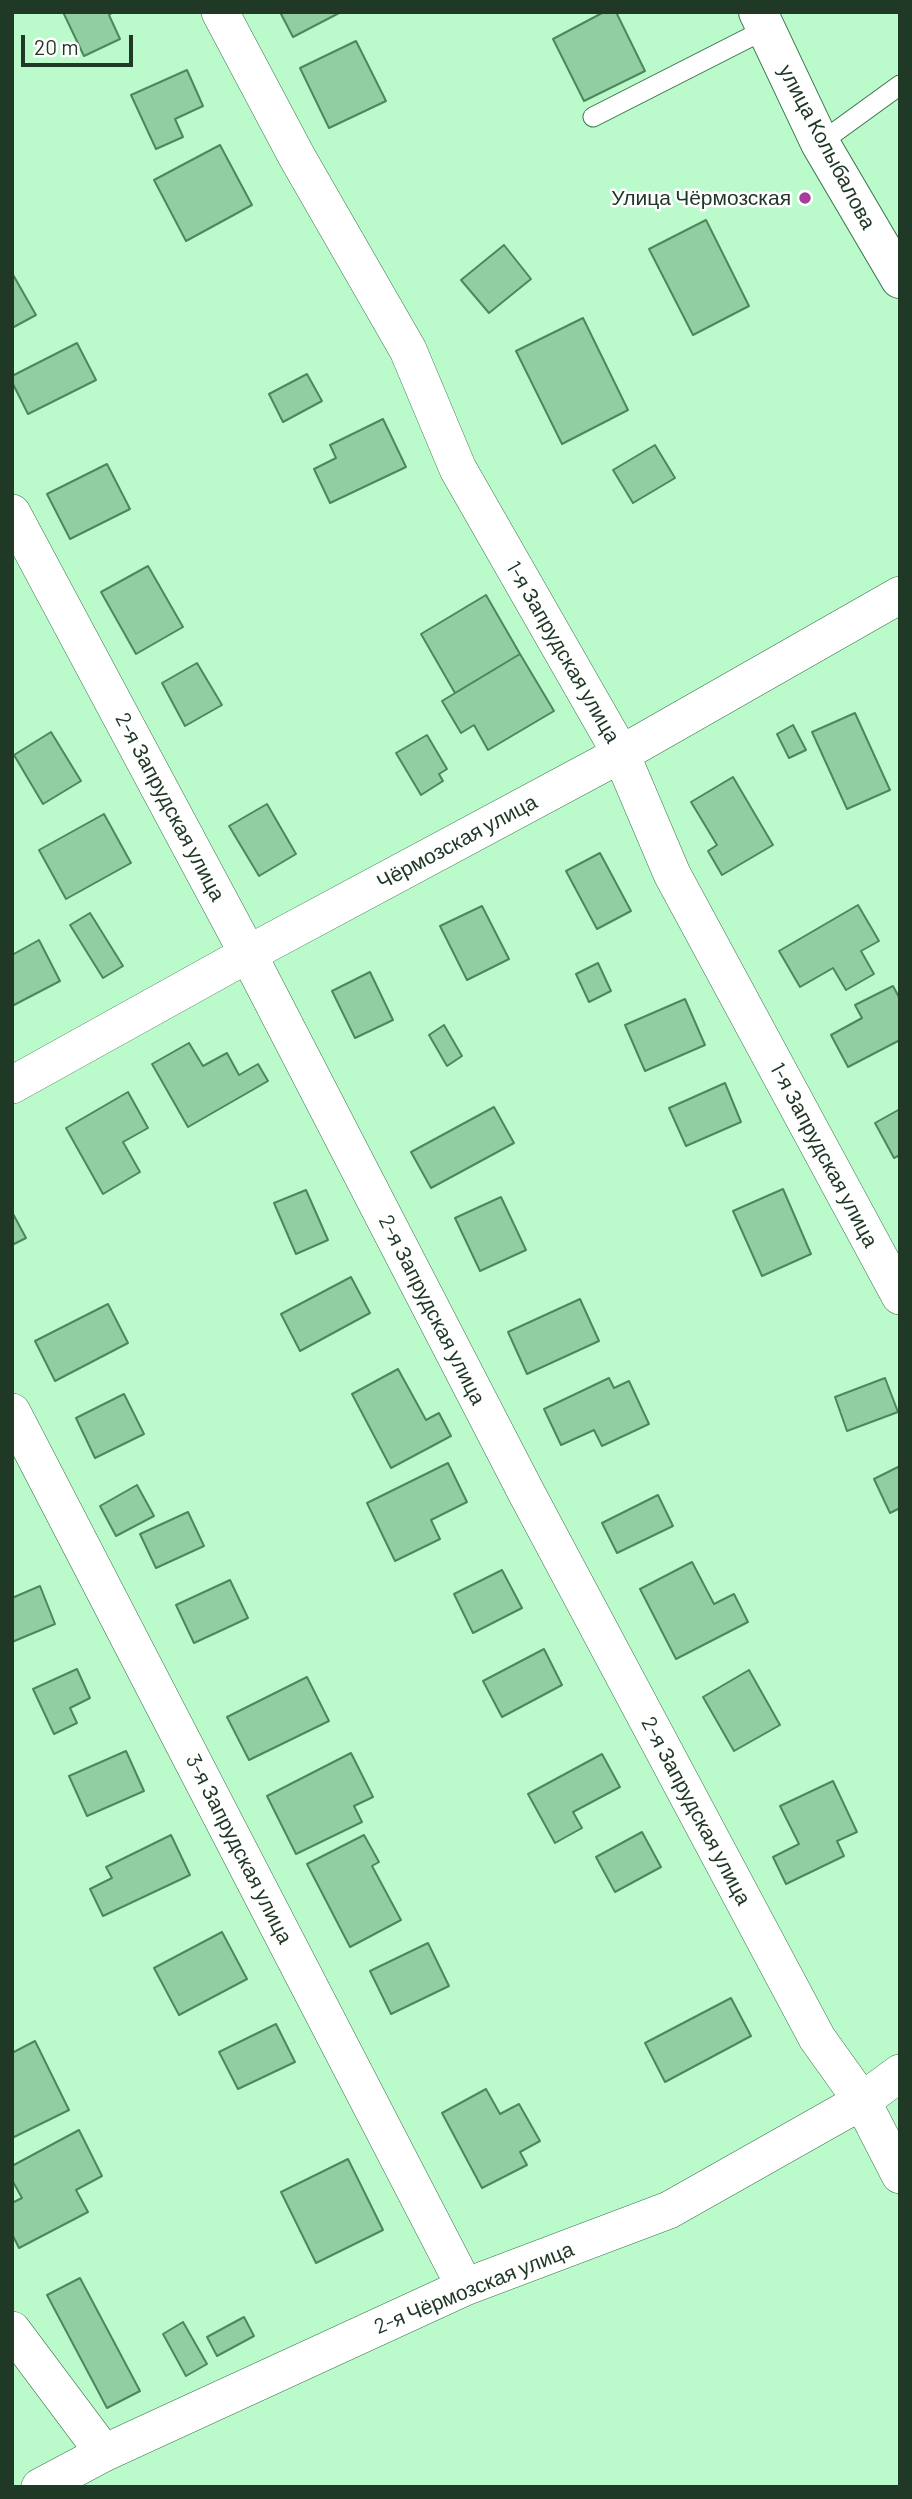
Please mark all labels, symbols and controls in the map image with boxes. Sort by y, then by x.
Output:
scale bar [24,21,136,65]
text: 20 m [34,34,79,59]
street label: улица Колыбалова [773,60,881,234]
place label: Улица Чёрмозская [611,185,791,211]
marker: Улица Чёрмозская [797,190,813,206]
street label: 1-я Запрудская улица [501,557,625,747]
street label: 2-я Запрудская улица [110,709,230,905]
street label: Чёрмозская улица [373,789,541,895]
street label: 1-я Запрудская улица [765,1058,883,1252]
street label: 2-я Запрудская улица [373,1211,491,1409]
street label: 2-я Запрудская улица [636,1713,756,1909]
street label: 3-я Запрудская улица [180,1750,298,1948]
street label: 2-я Чёрмозская улица [371,2236,577,2340]

